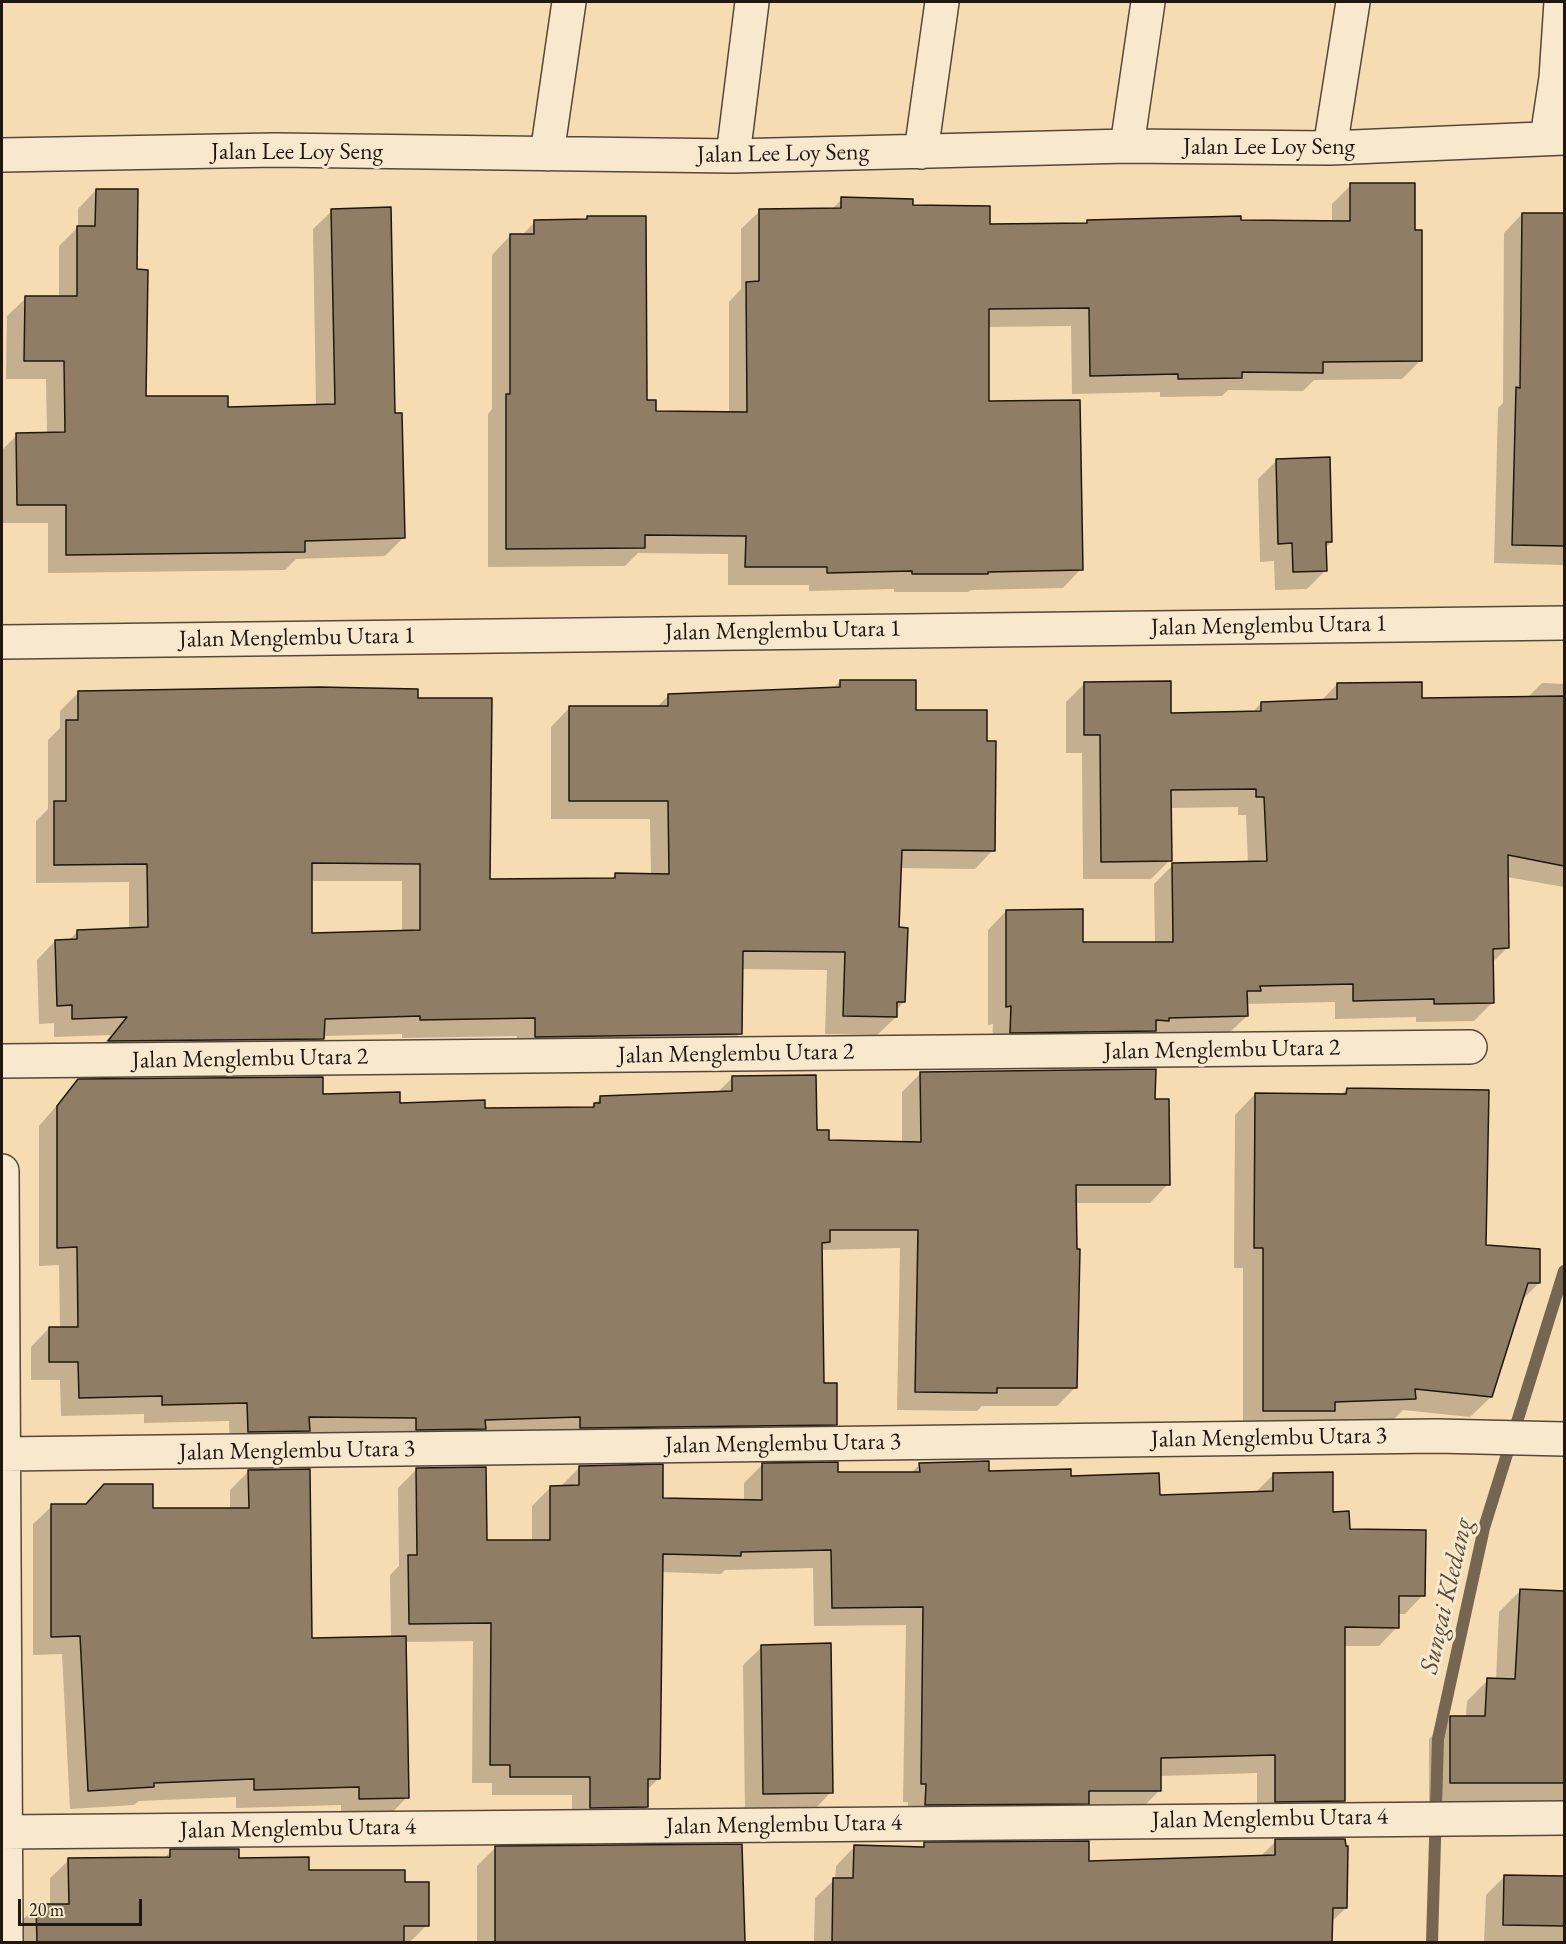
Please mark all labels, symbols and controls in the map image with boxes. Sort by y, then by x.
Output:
street label: Jalan Lee Loy Seng [1183,133,1355,161]
street label: Jalan Lee Loy Seng [211,138,383,166]
street label: Jalan Lee Loy Seng [697,138,869,170]
street label: Jalan Menglembu Utara 1 [1151,610,1387,642]
street label: Jalan Menglembu Utara 1 [665,615,901,647]
street label: Jalan Menglembu Utara 1 [179,622,415,654]
street label: Jalan Menglembu Utara 2 [1104,1034,1340,1066]
street label: Jalan Menglembu Utara 2 [618,1038,854,1070]
street label: Jalan Menglembu Utara 2 [132,1043,368,1075]
street label: Jalan Menglembu Utara 3 [1151,1422,1387,1454]
street label: Jalan Menglembu Utara 3 [665,1428,901,1460]
street label: Jalan Menglembu Utara 3 [179,1435,415,1467]
water label: Sungai Kledang [1414,1515,1480,1677]
street label: Jalan Menglembu Utara 4 [1152,1803,1388,1835]
street label: Jalan Menglembu Utara 4 [666,1809,902,1841]
street label: Jalan Menglembu Utara 4 [180,1813,416,1845]
scale bar [21,1887,146,1925]
text: 20 m [29,1898,64,1921]

